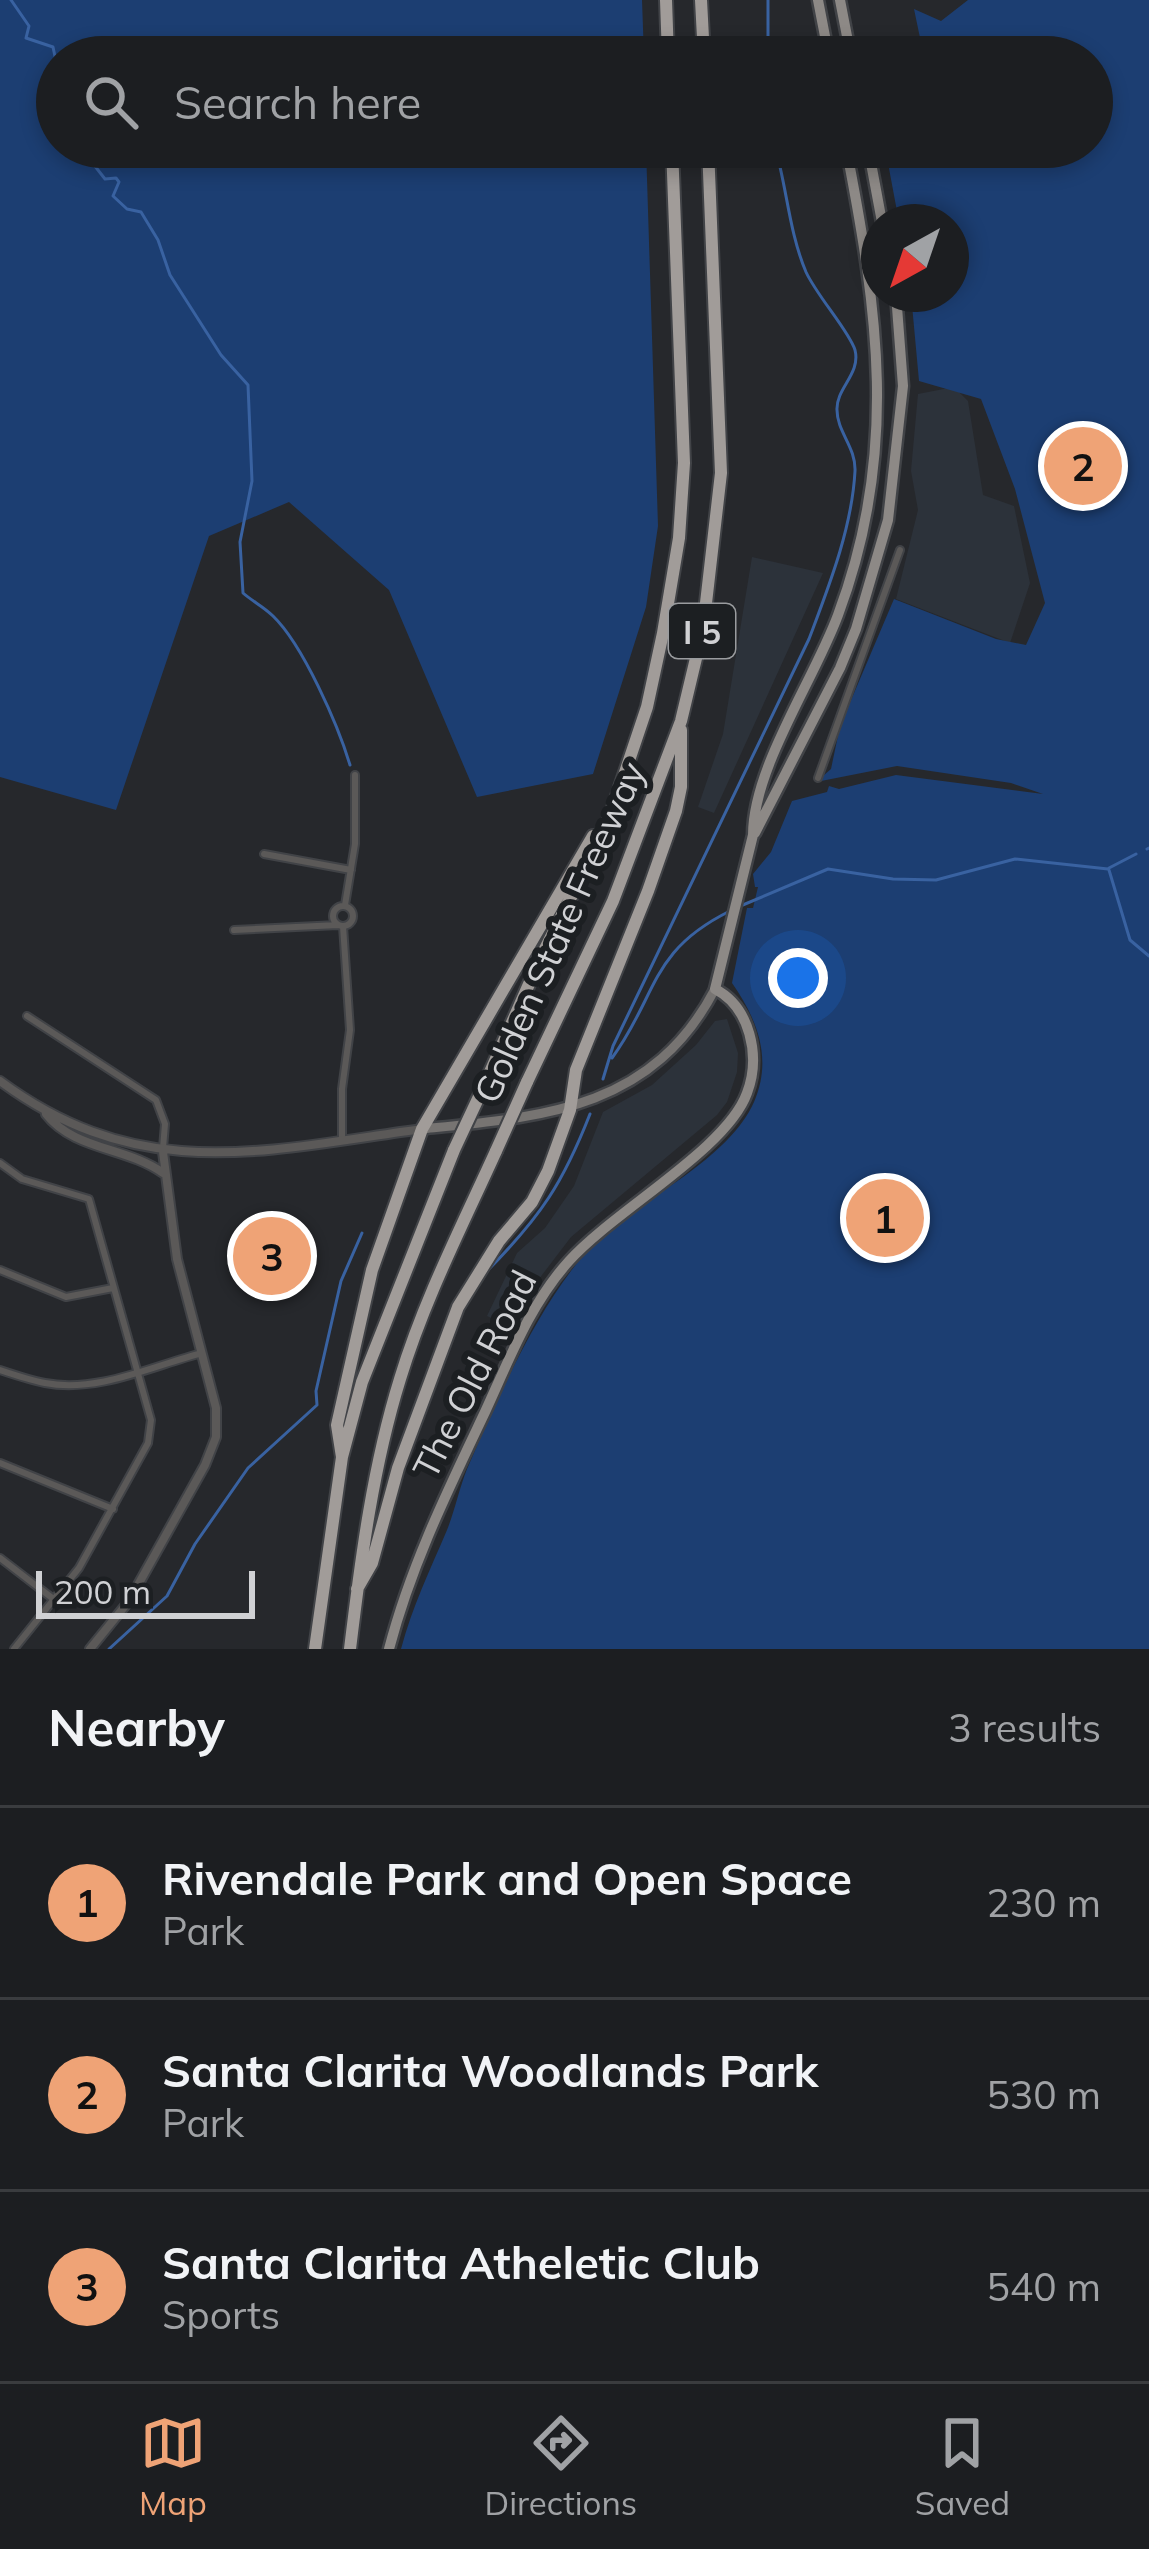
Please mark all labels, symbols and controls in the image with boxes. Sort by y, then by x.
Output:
search box [36,36,1113,168]
icon: search [78,69,144,135]
text: Search here [174,74,421,130]
north arrow [861,204,969,312]
pin: 2 [1044,421,1122,511]
road number: I 5 [669,604,735,658]
street label: Golden State Freeway [464,755,654,1109]
your location [768,948,828,1008]
pin: 1 [846,1173,924,1263]
pin: 3 [233,1211,311,1301]
street label: The Old Road [402,1262,546,1486]
scale bar [36,1565,255,1618]
text: 200 m [54,1571,151,1612]
text: Nearby [48,1695,225,1759]
text: 3 results [948,1703,1101,1752]
text: Rivendale Park and Open Space [162,1850,852,1906]
text: 1 [75,1878,99,1927]
text: 230 m [986,1878,1101,1927]
text: Park [162,1906,244,1955]
text: Santa Clarita Woodlands Park [162,2042,818,2098]
text: 2 [75,2070,99,2119]
text: 530 m [986,2070,1101,2119]
text: Park [162,2098,244,2147]
text: Santa Clarita Atheletic Club [162,2234,760,2290]
text: 3 [75,2262,99,2311]
text: 540 m [986,2262,1101,2311]
text: Sports [162,2290,280,2339]
tab: Map [139,2410,207,2523]
tab: Directions [485,2410,637,2523]
tab: Saved [915,2410,1010,2523]

